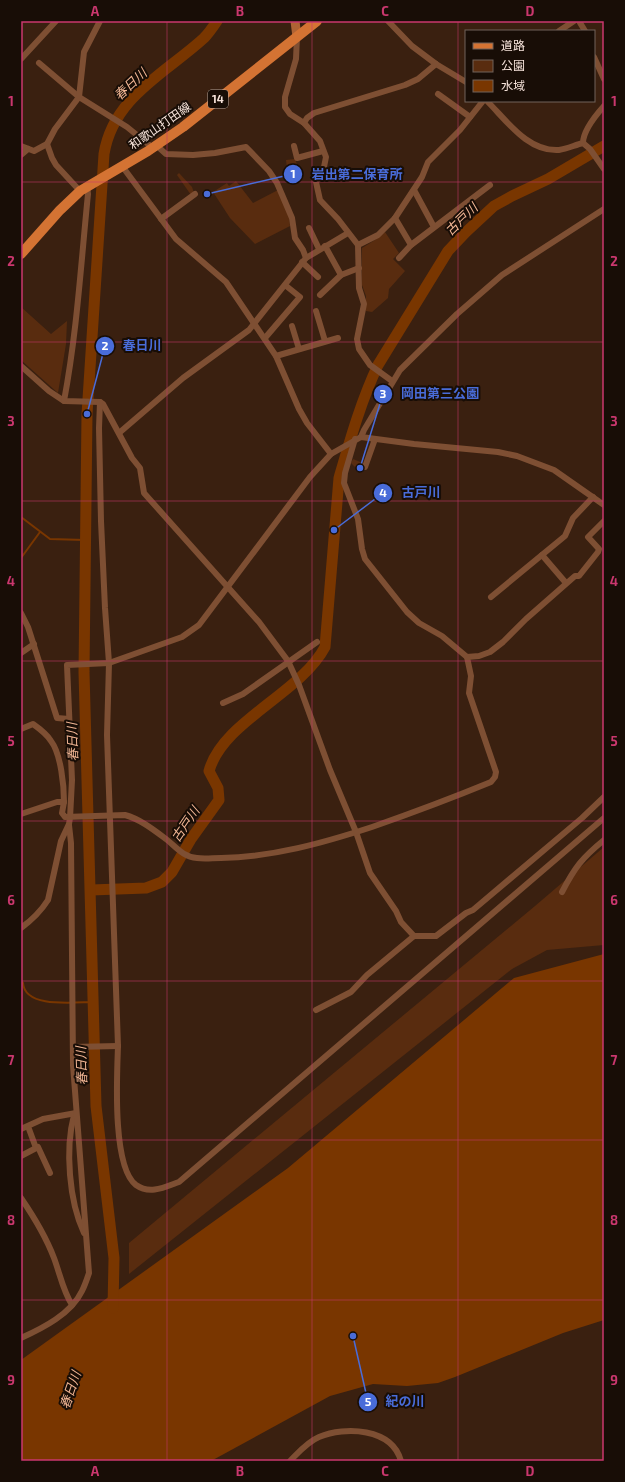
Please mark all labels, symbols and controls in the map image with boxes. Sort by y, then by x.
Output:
text: A [91,3,100,19]
text: B [236,3,244,19]
text: C [381,3,389,19]
text: D [526,3,535,19]
legend [465,30,595,102]
text: 道路 [501,38,525,52]
text: 公園 [501,58,525,72]
water label: 春日川 [110,63,151,103]
text: 水域 [501,78,525,92]
road number: 14 [208,90,228,108]
text: 1 [8,93,14,109]
text: 1 [611,93,617,109]
street label: 和歌山打田線 [126,99,193,152]
callout: 岩出第二保育所 [283,162,410,187]
text: 1 [290,166,296,180]
text: 岩出第二保育所 [311,166,403,182]
water label: 古戸川 [441,198,482,238]
text: 2 [7,253,15,269]
text: 2 [610,253,618,269]
callout: 春日川 [95,333,170,358]
text: 春日川 [122,337,162,353]
text: 2 [102,338,109,352]
callout: 岡田第三公園 [373,381,487,406]
text: 岡田第三公園 [401,385,479,401]
text: 3 [380,386,387,400]
text: 3 [7,413,15,429]
text: 3 [610,413,618,429]
callout: 古戸川 [373,480,448,505]
text: 古戸川 [401,484,441,500]
text: 4 [379,485,387,499]
text: 4 [7,573,15,589]
text: 4 [610,573,618,589]
water label: 春日川 [63,720,81,762]
text: 5 [7,733,15,749]
text: 5 [610,733,618,749]
water label: 古戸川 [167,802,204,845]
text: 6 [7,892,15,908]
text: 6 [610,892,618,908]
water label: 春日川 [72,1044,90,1086]
text: 7 [8,1052,15,1068]
text: 7 [611,1052,618,1068]
text: 8 [7,1212,15,1228]
text: 8 [610,1212,618,1228]
water label: 春日川 [56,1367,85,1411]
text: 9 [7,1372,15,1388]
text: 9 [610,1372,618,1388]
callout: 紀の川 [358,1389,433,1414]
text: 紀の川 [385,1393,425,1409]
text: 5 [365,1394,372,1408]
text: A [91,1463,100,1479]
text: B [236,1463,244,1479]
text: C [381,1463,389,1479]
text: D [526,1463,535,1479]

